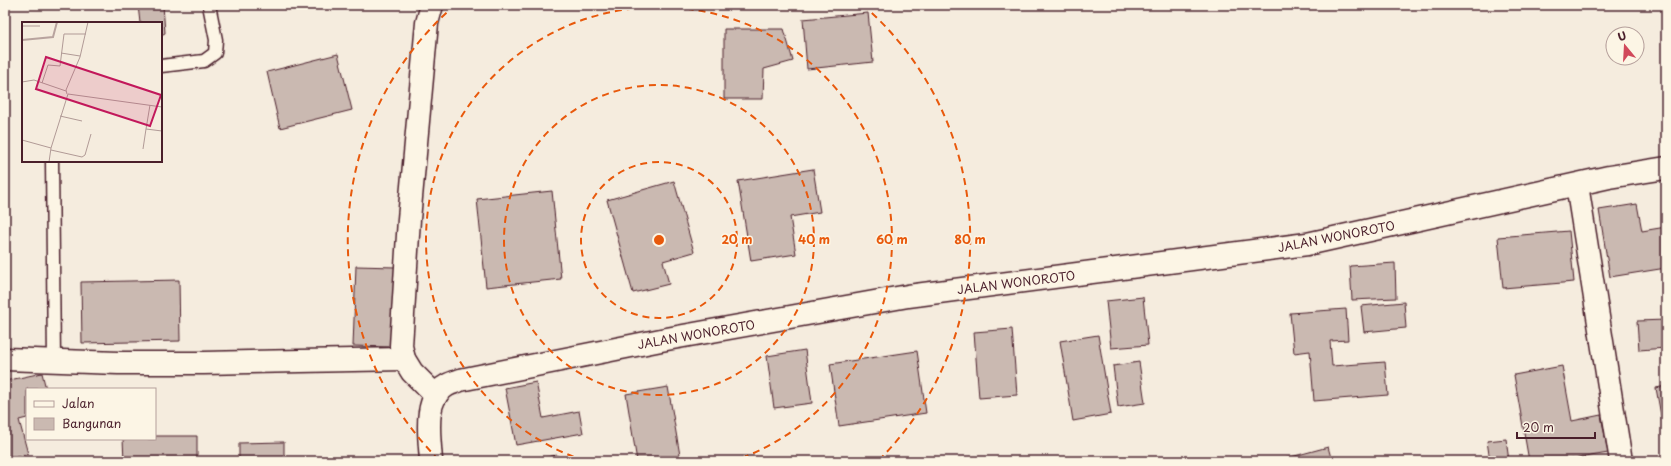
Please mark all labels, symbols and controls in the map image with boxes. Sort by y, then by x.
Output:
inset map [22,22,162,162]
north arrow [1605,26,1645,66]
text: U [1615,27,1628,45]
street label: JALAN WONOROTO [1276,216,1396,256]
text: 20 m [721,230,753,248]
text: 40 m [798,230,830,248]
text: 60 m [876,230,908,248]
text: 80 m [954,230,986,248]
centre of rings [652,233,666,247]
street label: JALAN WONOROTO [956,266,1076,298]
street label: JALAN WONOROTO [636,315,756,353]
legend [26,388,156,440]
text: Jalan [62,394,95,412]
text: Bangunan [62,414,121,432]
scale bar [1517,414,1595,440]
text: 20 m [1523,418,1554,436]

